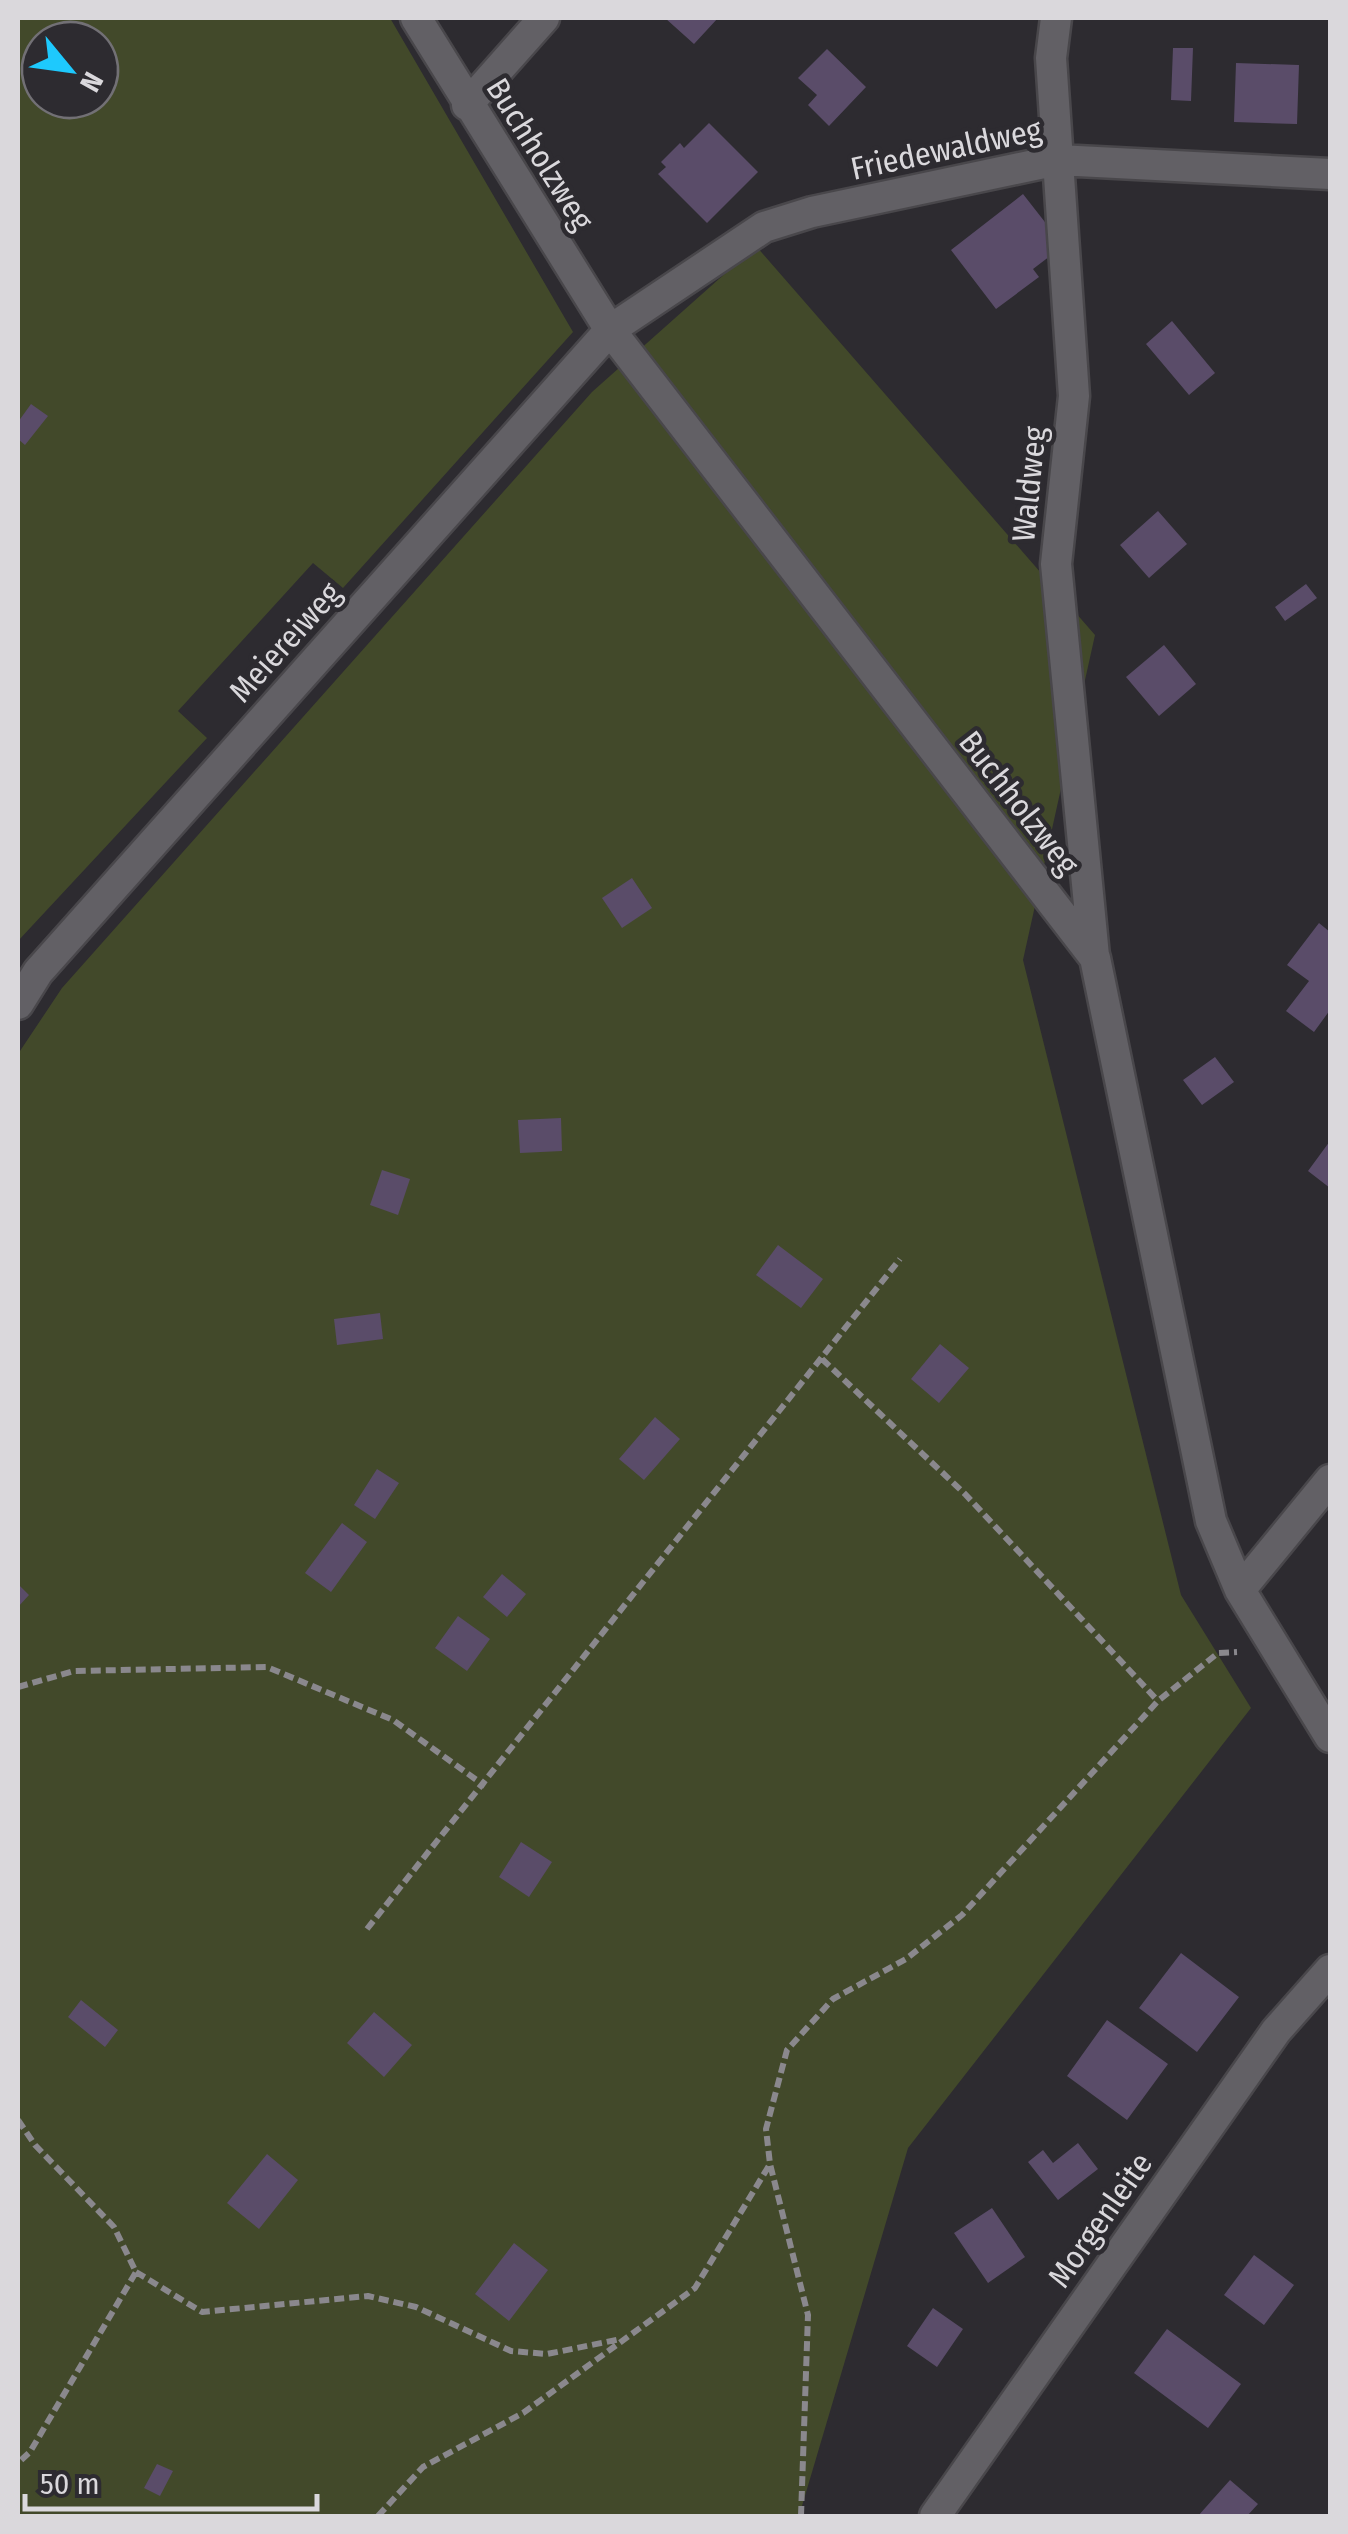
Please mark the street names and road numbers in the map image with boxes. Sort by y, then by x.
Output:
street label: Buchholzweg [478,71,602,237]
street label: Friedewaldweg [847,110,1045,188]
street label: Waldweg [1004,425,1054,543]
street label: Meiereiweg [221,574,349,710]
street label: Buchholzweg [951,724,1087,882]
street label: Morgenleite [1040,2145,1160,2295]

